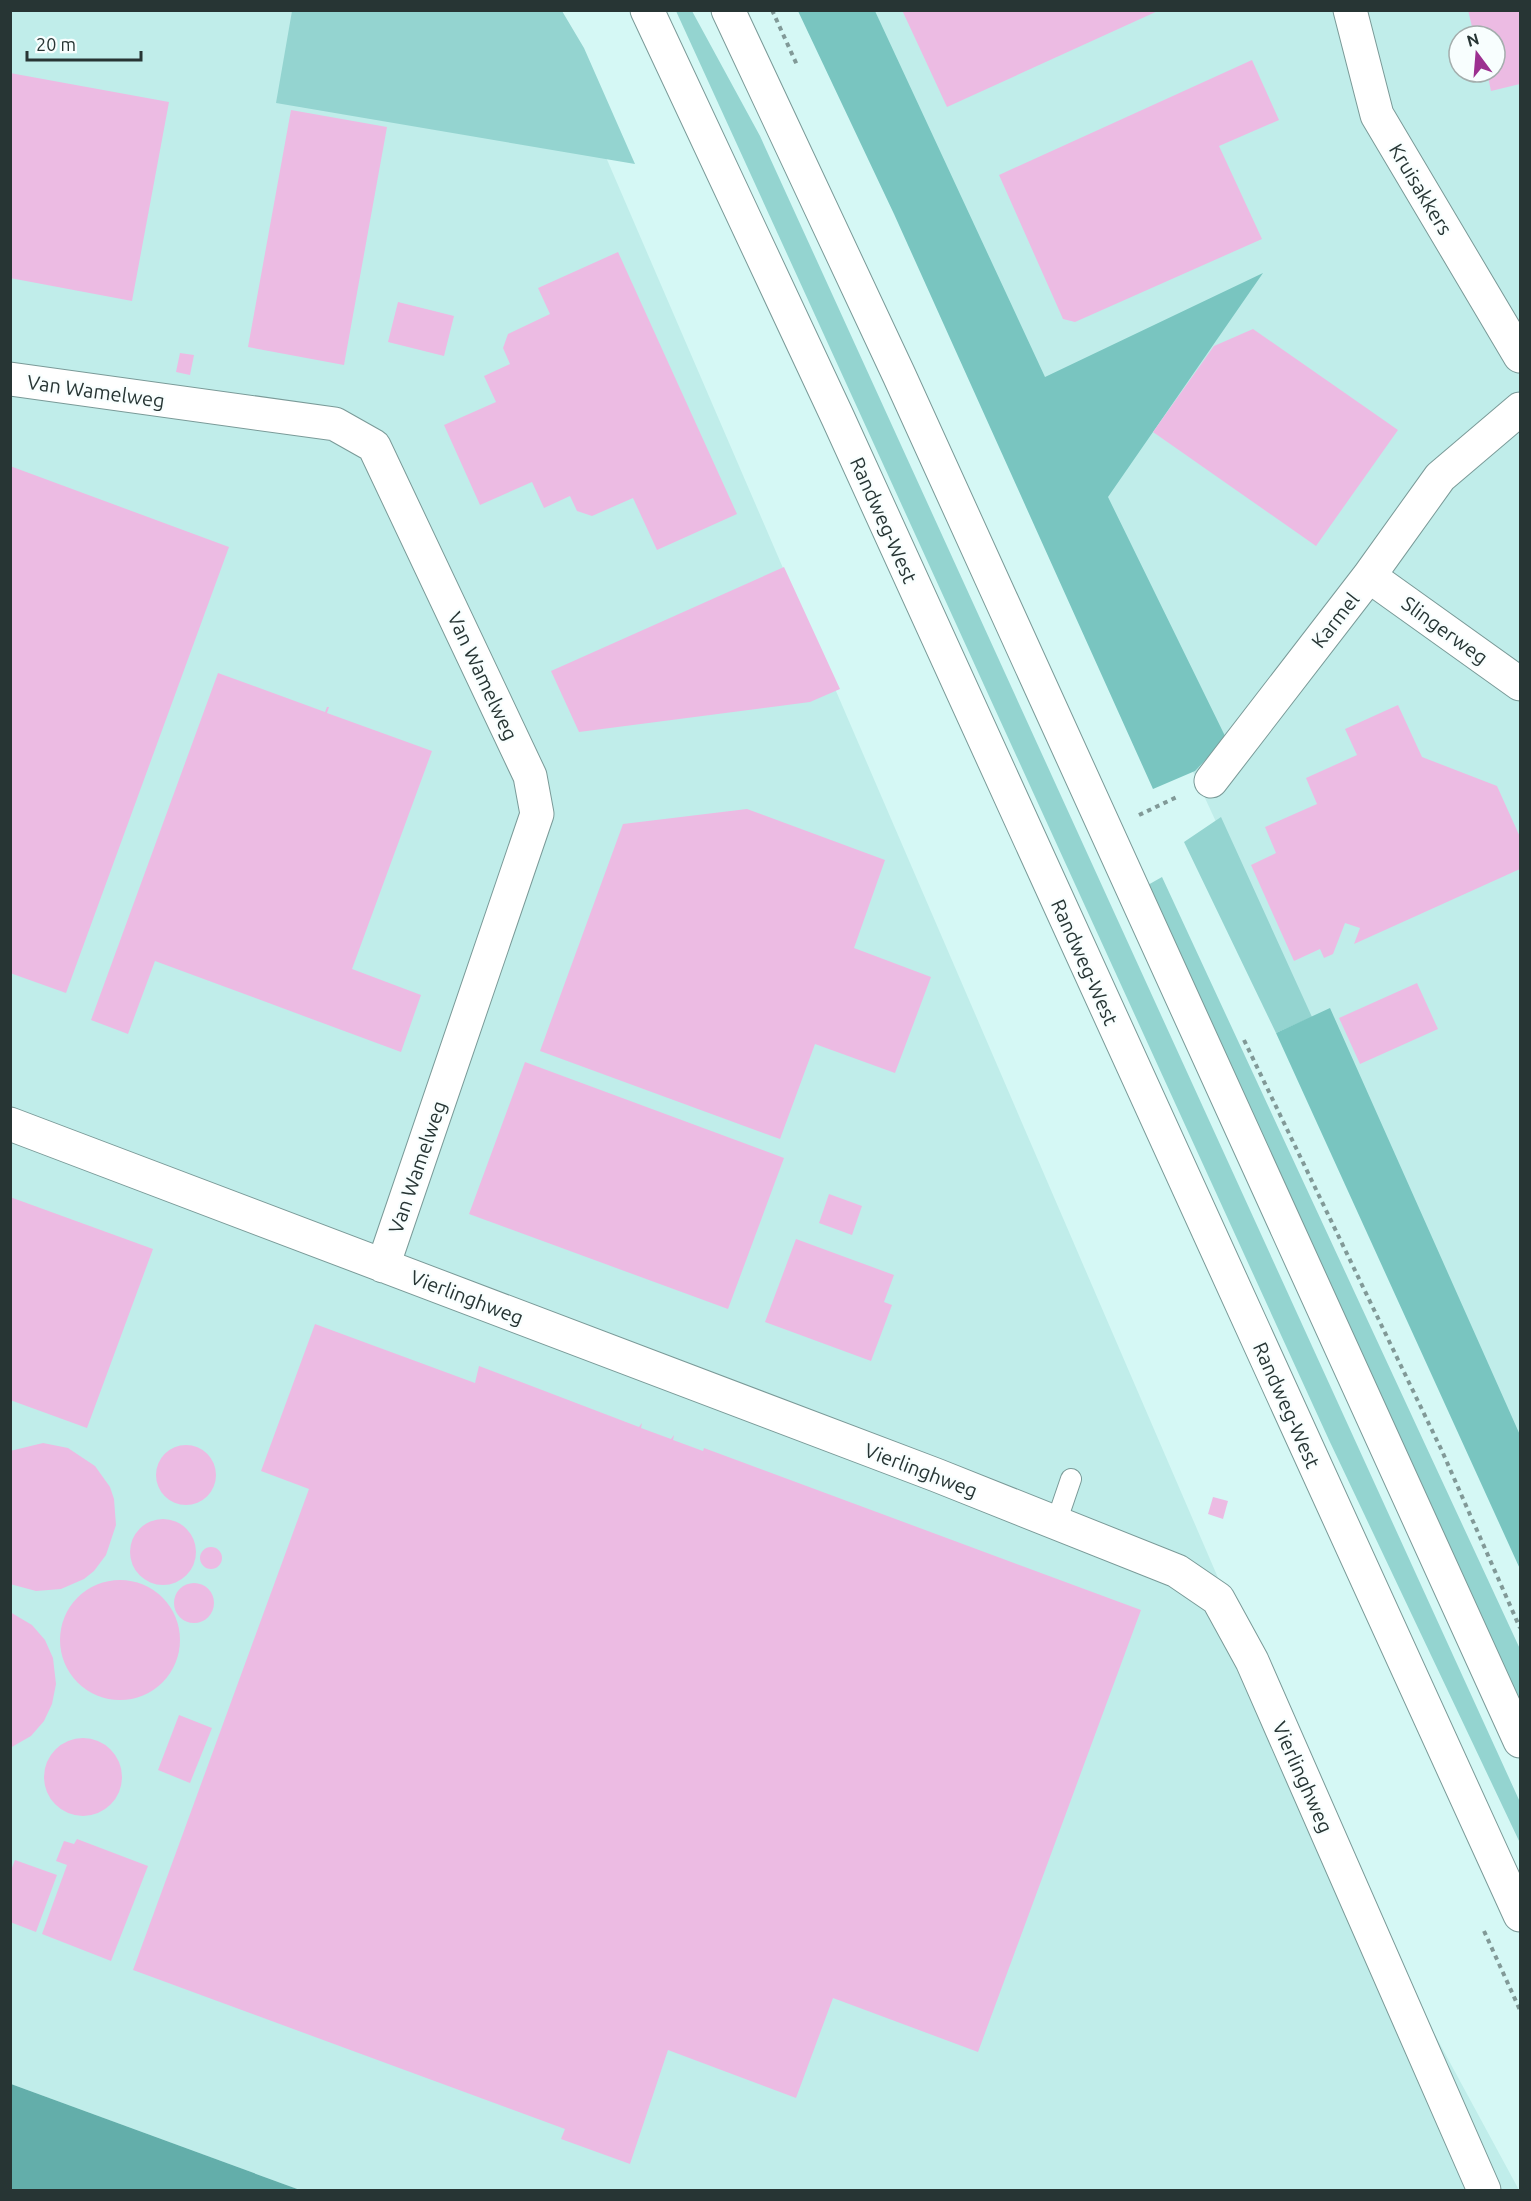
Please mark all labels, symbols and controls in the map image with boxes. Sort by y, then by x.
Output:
scale bar [27,24,141,62]
north arrow [1447,24,1507,84]
text: N [1465,29,1481,50]
text: 20 m [36,34,76,54]
street label: Kruisakkers [1385,139,1457,239]
street label: Van Wamelweg [26,370,166,412]
street label: Randweg-West [846,453,922,587]
street label: Karmel [1306,588,1364,652]
street label: Slingerweg [1398,591,1492,669]
street label: Van Wamelweg [443,608,523,744]
street label: Randweg-West [1047,895,1123,1029]
street label: Van Wamelweg [384,1098,450,1236]
street label: Vierlinghweg [407,1265,527,1329]
street label: Randweg-West [1249,1338,1325,1472]
street label: Vierlinghweg [861,1438,981,1502]
street label: Vierlinghweg [1268,1718,1338,1836]

